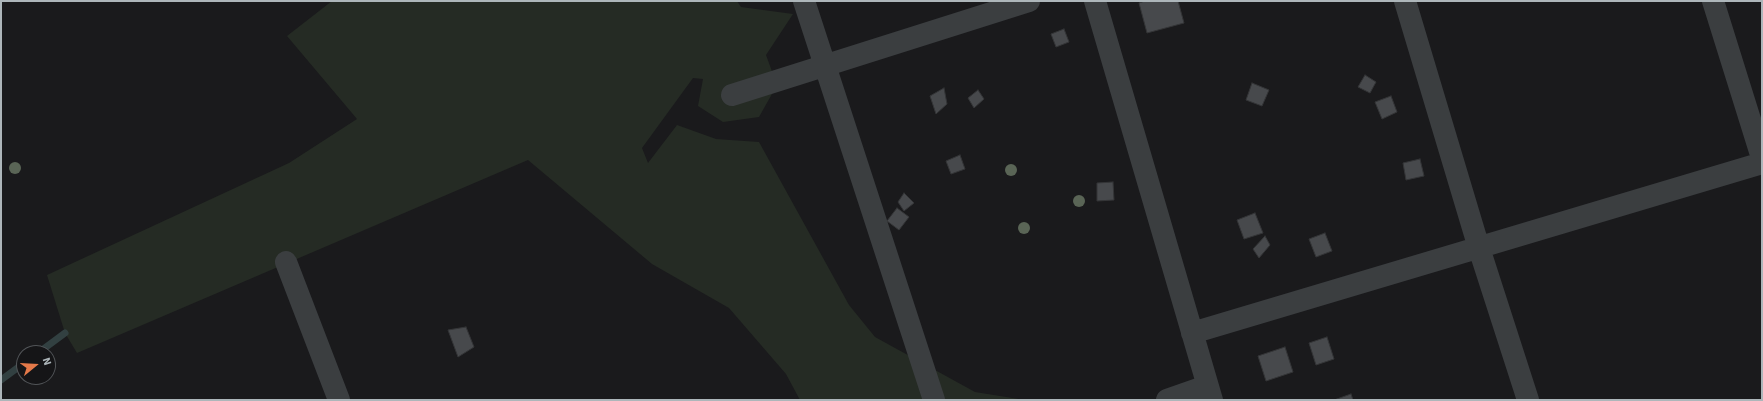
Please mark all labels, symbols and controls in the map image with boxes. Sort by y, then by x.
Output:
north arrow [16,345,56,385]
text: N [39,356,55,367]

